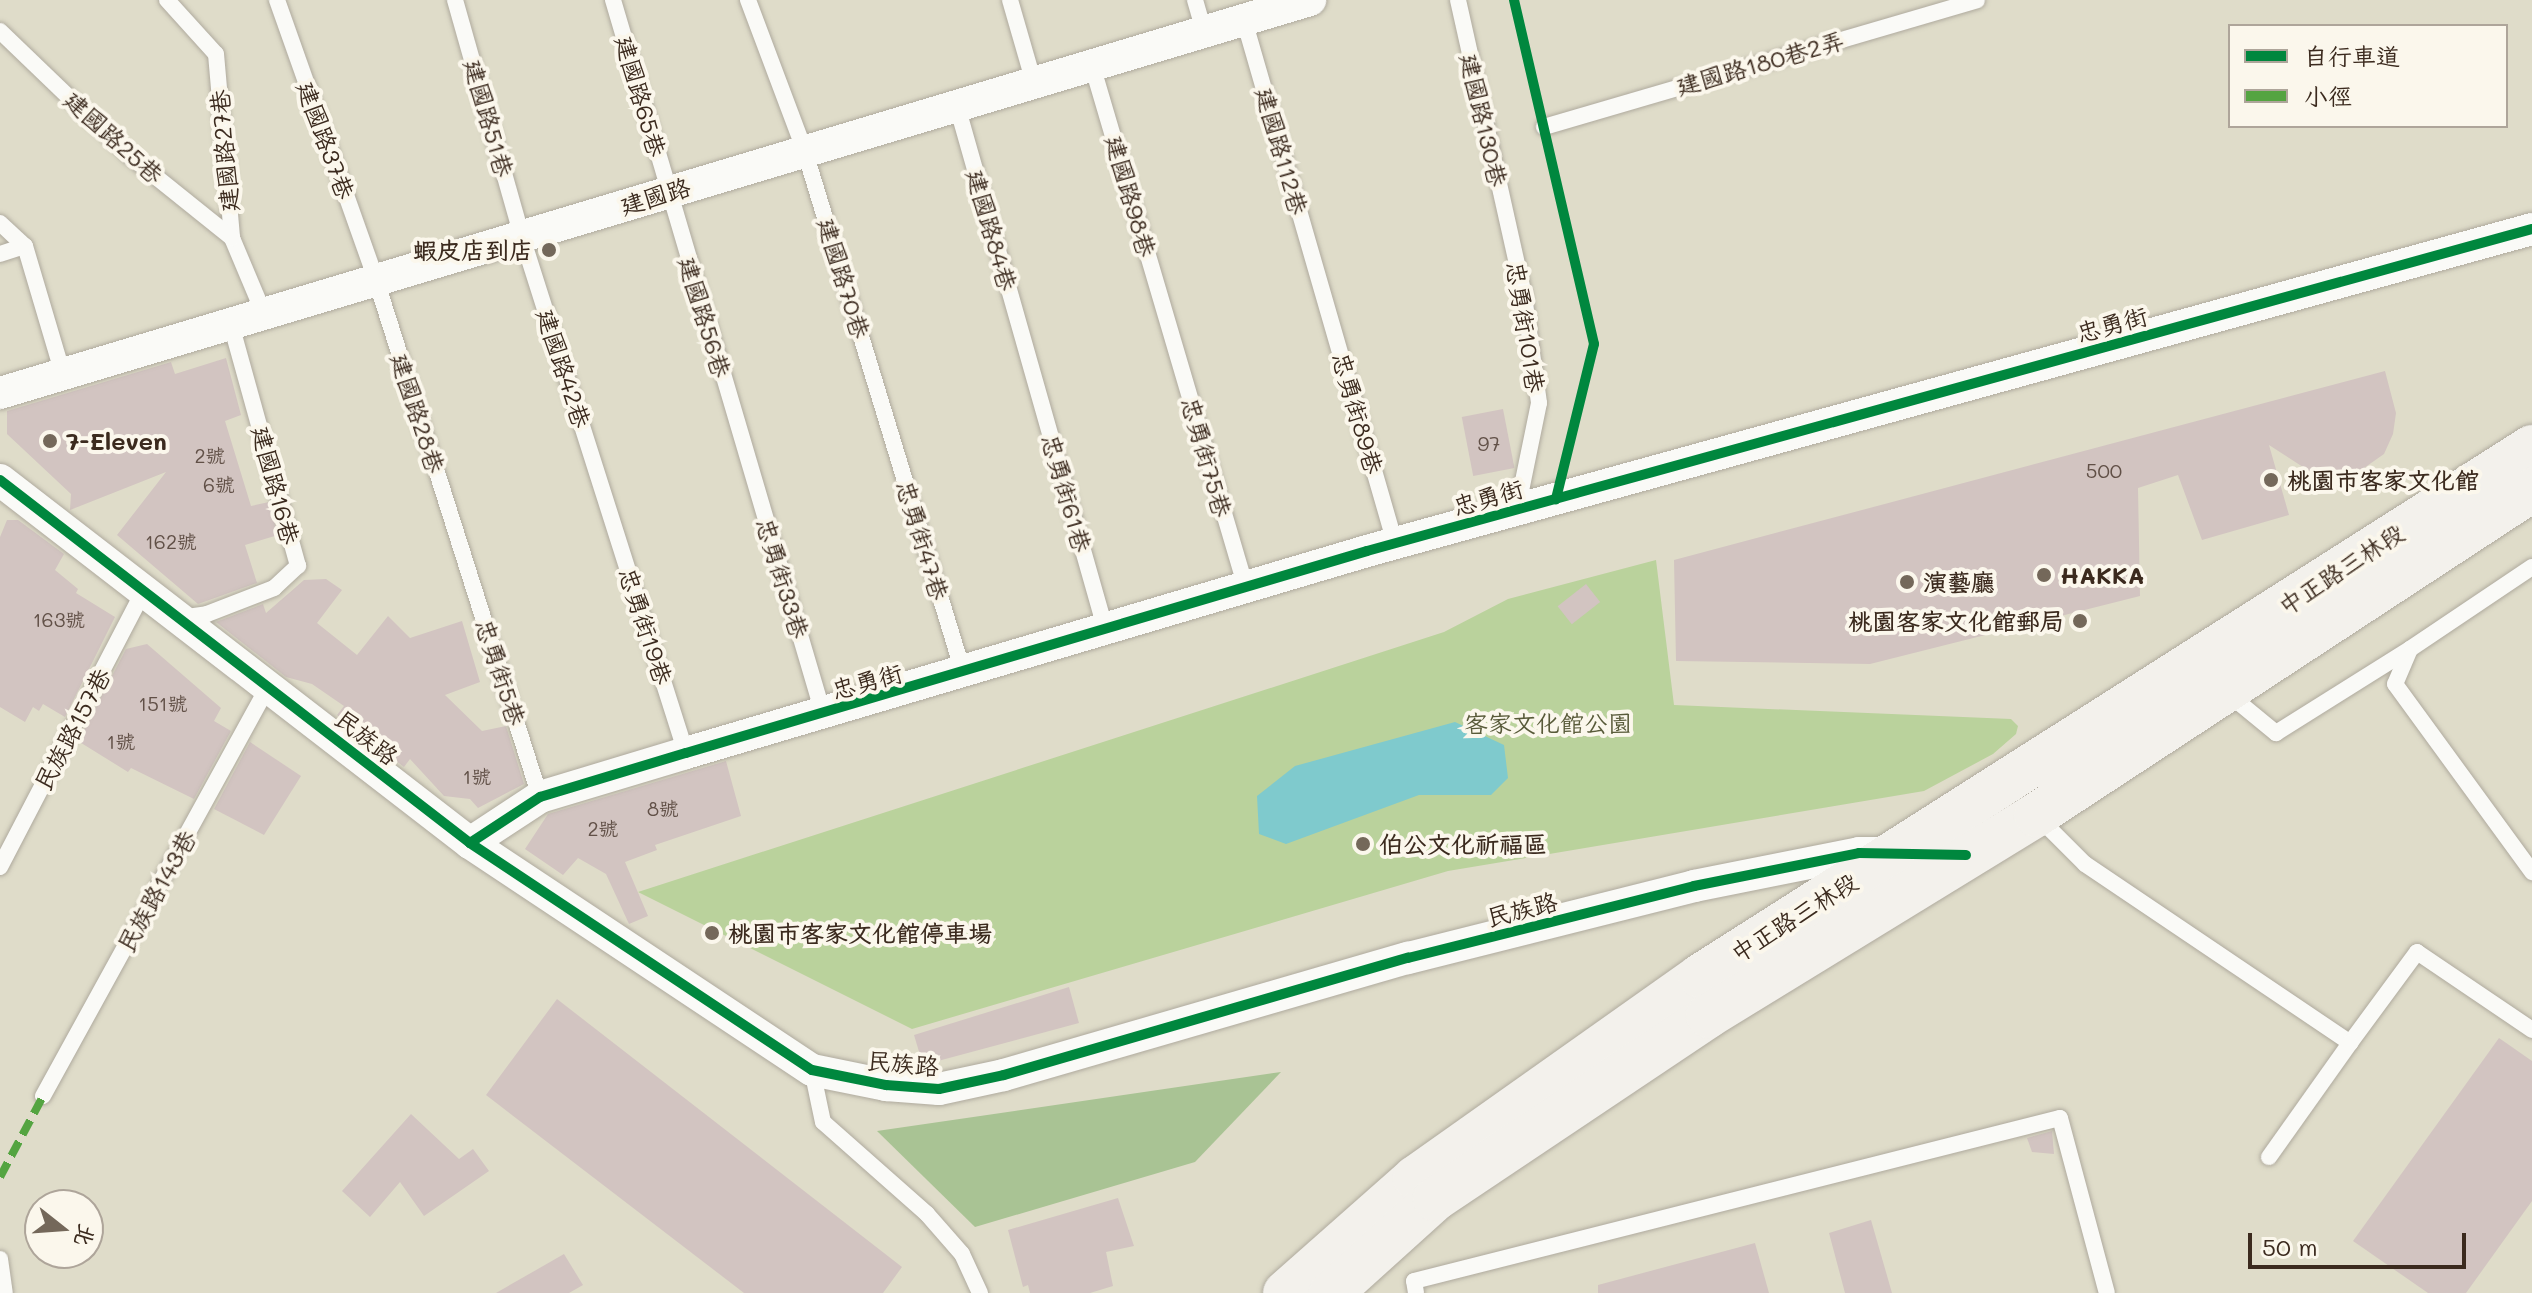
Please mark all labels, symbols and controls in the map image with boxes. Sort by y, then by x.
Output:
legend [2228,24,2508,128]
street label: 建國路180巷2弄 [1673,25,1847,101]
street label: 建國路65巷 [610,32,672,160]
text: 自行車道 [2304,40,2400,71]
street label: 建國路130巷 [1455,51,1513,189]
street label: 建國路51巷 [459,56,519,180]
street label: 建國路37巷 [291,77,361,203]
text: 小徑 [2304,80,2352,111]
street label: 建國路112巷 [1250,84,1314,218]
street label: 建國路25巷 [59,85,169,189]
street label: 建國路27巷 [204,89,244,213]
street label: 建國路98巷 [1100,132,1162,260]
street label: 建國路84巷 [961,166,1023,294]
street label: 建國路 [616,172,694,220]
street label: 建國路70巷 [812,214,876,342]
place label: 蝦皮店到店 [413,236,533,264]
marker: 蝦皮店到店 [540,241,558,259]
street label: 建國路56巷 [673,253,737,381]
street label: 忠勇街101巷 [1501,259,1551,395]
street label: 忠勇街 [2073,301,2151,347]
street label: 建國路42巷 [531,305,597,431]
street label: 忠勇街89巷 [1327,349,1389,477]
street label: 建國路28巷 [385,350,451,476]
street label: 忠勇街75巷 [1176,394,1238,520]
street label: 建國路16巷 [246,423,306,547]
place label: 7-Eleven [66,427,167,455]
street label: 忠勇街61巷 [1036,431,1098,555]
house number: 97 [1478,431,1500,455]
marker: 7-Eleven [41,432,59,450]
house number: 2號 [194,443,226,467]
house number: 500 [2086,458,2122,482]
place label: 桃園市客家文化館 [2287,466,2479,494]
marker: 桃園市客家文化館 [2262,471,2280,489]
house number: 6號 [203,472,235,496]
street label: 忠勇街 [1449,473,1527,521]
street label: 忠勇街47巷 [891,477,955,603]
street label: 忠勇街33巷 [751,514,815,642]
street label: 中正路三林段 [2273,518,2409,620]
house number: 162號 [145,529,197,553]
place label: HAKKA [2060,561,2144,589]
street label: 忠勇街19巷 [614,564,678,688]
marker: HAKKA [2035,566,2053,584]
place label: 演藝廳 [1923,568,1995,596]
marker: 演藝廳 [1898,573,1916,591]
house number: 163號 [33,607,85,631]
place label: 桃園客家文化館郵局 [1848,607,2064,635]
marker: 桃園客家文化館郵局 [2071,612,2089,630]
street label: 忠勇街5巷 [470,615,532,729]
street label: 忠勇街 [828,658,906,704]
street label: 民族路157巷 [28,663,116,795]
house number: 151號 [138,691,188,715]
street label: 民族路 [330,703,404,771]
park label: 客家文化館公園 [1464,709,1632,737]
house number: 1號 [107,729,135,753]
house number: 1號 [463,764,491,788]
house number: 8號 [647,796,679,820]
house number: 2號 [587,816,619,840]
street label: 民族路143巷 [111,825,201,957]
place label: 伯公文化祈福區 [1379,830,1547,858]
marker: 伯公文化祈福區 [1354,835,1372,853]
street label: 中正路三林段 [1725,867,1863,967]
street label: 民族路 [1484,886,1560,932]
place label: 桃園市客家文化館停車場 [728,919,992,947]
marker: 桃園市客家文化館停車場 [703,924,721,942]
street label: 民族路 [866,1046,940,1080]
north arrow [24,1189,104,1269]
scale bar [2252,1217,2470,1267]
text: 北 [68,1221,103,1250]
text: 50 m [2262,1231,2318,1262]

